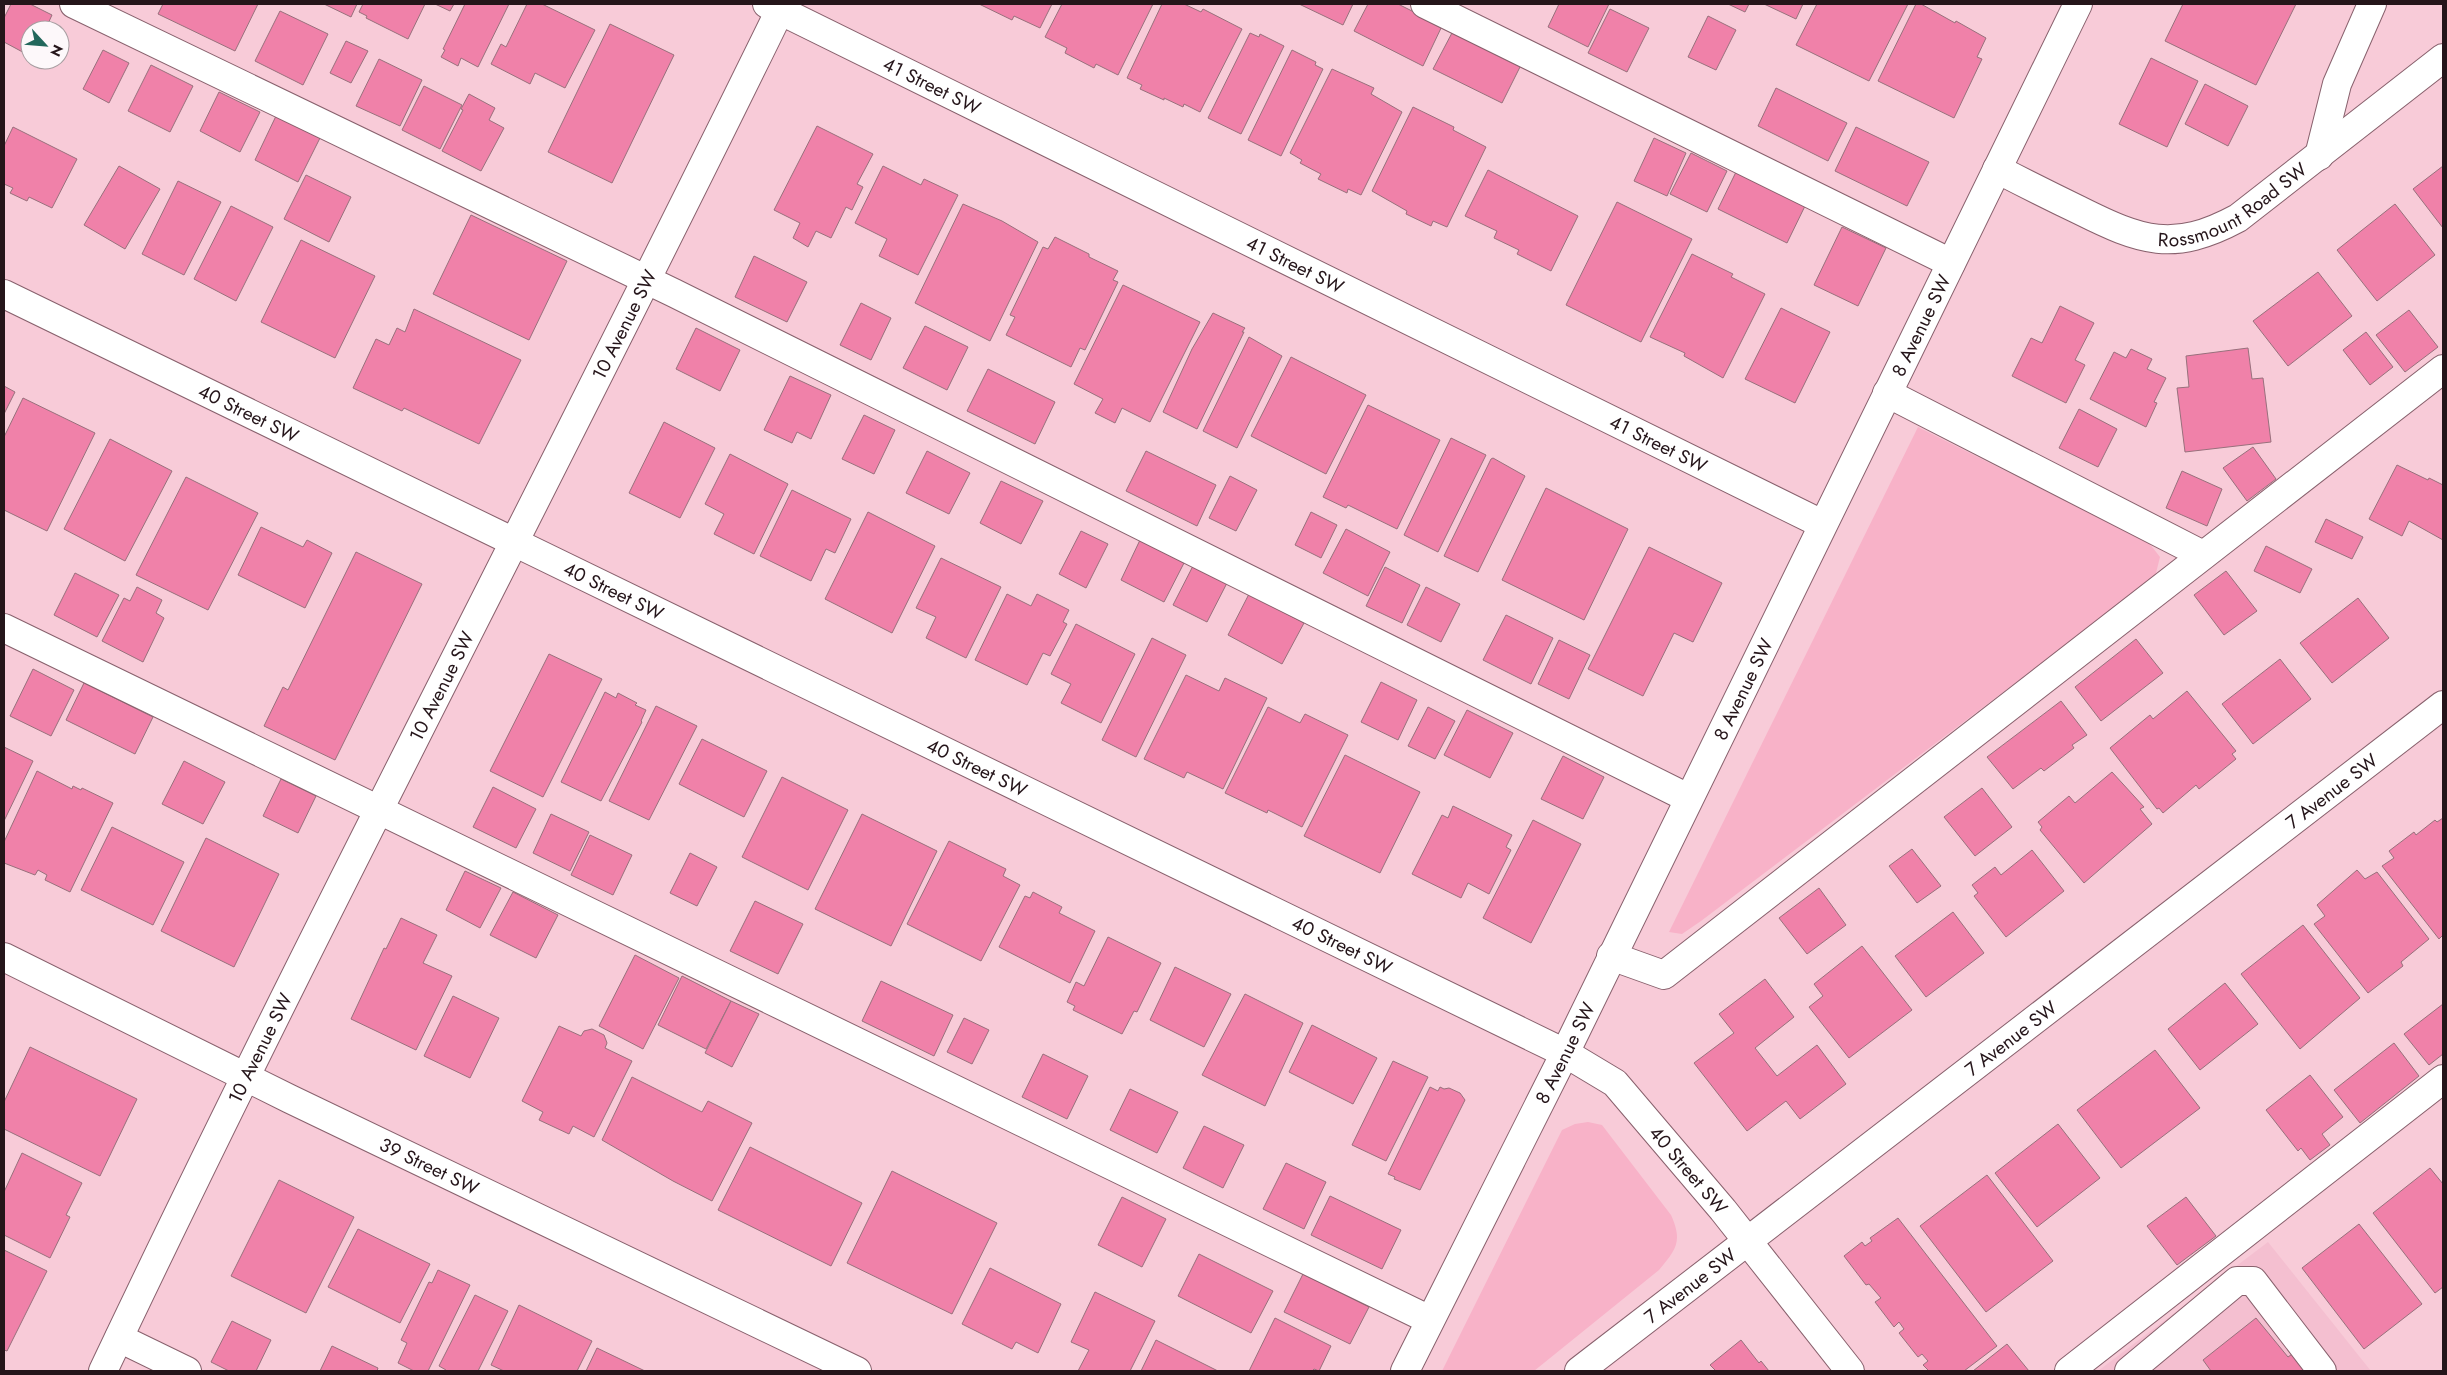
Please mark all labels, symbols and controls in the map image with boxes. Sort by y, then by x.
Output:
north arrow [20,20,70,70]
text: N [45,41,68,60]
street label: 41 Street SW [879,50,986,121]
street label: Rossmount Road SW [2157,156,2312,253]
street label: 41 Street SW [1242,229,1349,300]
street label: 10 Avenue SW [585,265,663,384]
street label: 8 Avenue SW [1885,270,1957,381]
street label: 40 Street SW [194,377,303,449]
street label: 41 Street SW [1605,408,1712,479]
street label: 40 Street SW [559,555,669,626]
street label: 10 Avenue SW [402,626,480,746]
street label: 8 Avenue SW [1707,634,1779,745]
street label: 40 Street SW [922,731,1032,803]
street label: 7 Avenue SW [2280,747,2383,835]
street label: 40 Street SW [1288,909,1397,981]
street label: 10 Avenue SW [221,988,299,1108]
street label: 7 Avenue SW [1959,994,2063,1083]
street label: 8 Avenue SW [1528,997,1601,1108]
street label: 40 Street SW [1643,1120,1734,1220]
street label: 39 Street SW [375,1131,484,1201]
street label: 7 Avenue SW [1638,1241,1742,1330]

